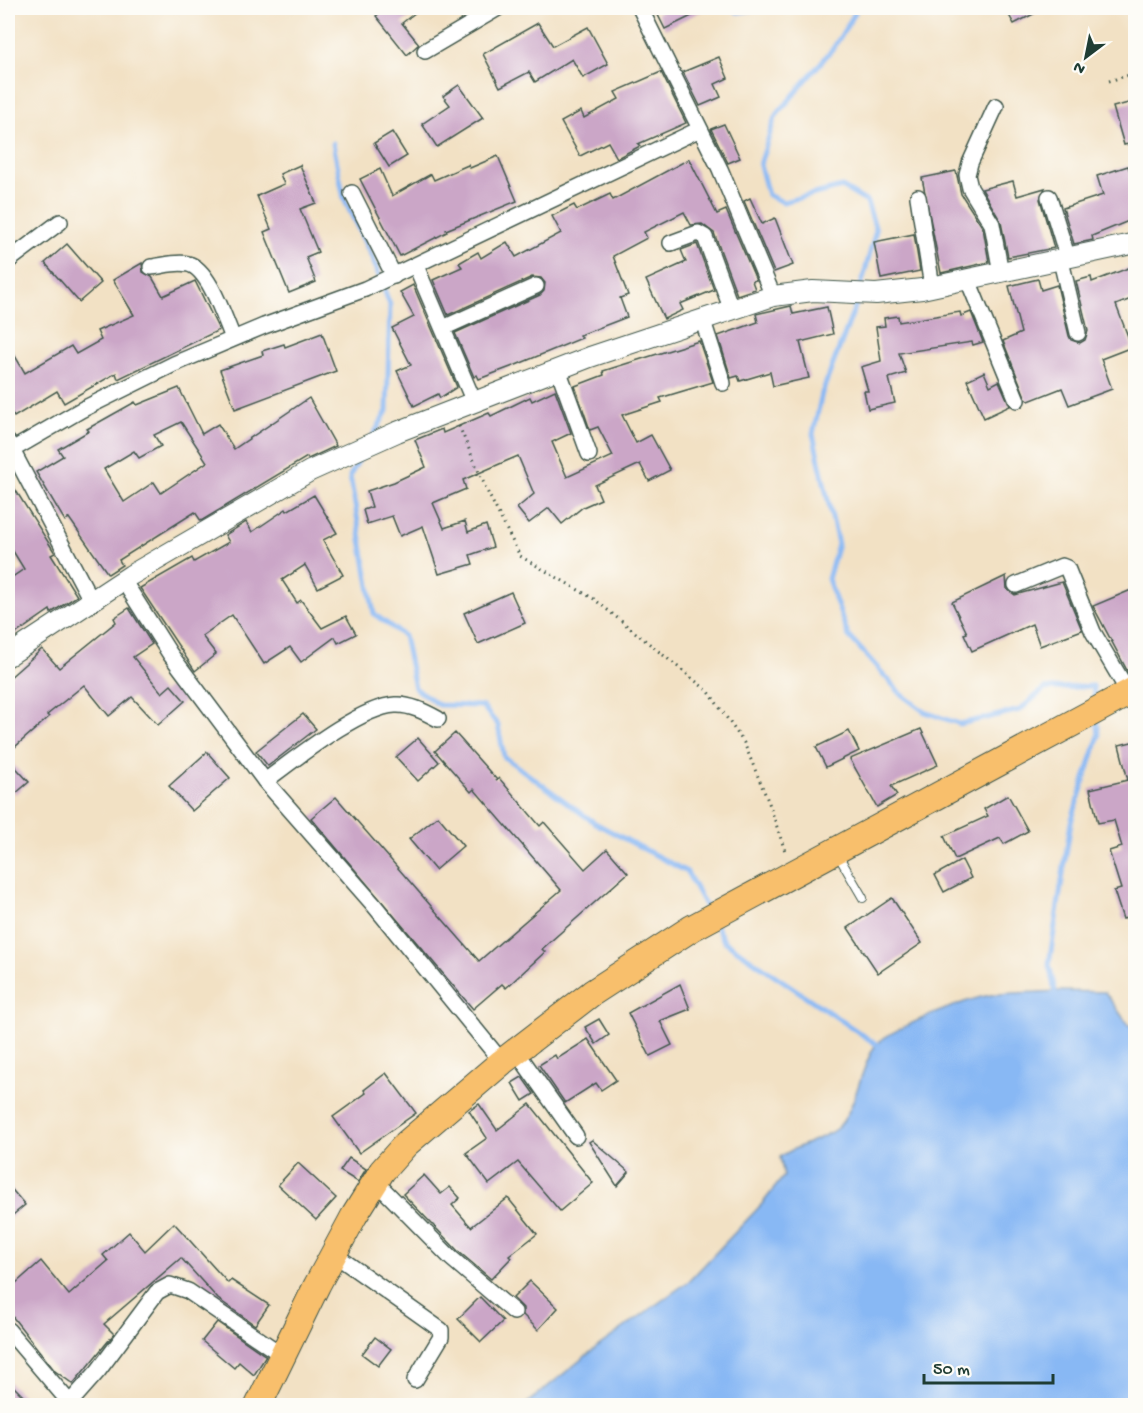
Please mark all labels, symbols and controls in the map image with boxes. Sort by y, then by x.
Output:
north arrow [1056,27,1116,87]
text: N [1070,56,1089,78]
scale bar [924,1347,1053,1385]
text: 50 m [933,1360,970,1381]

